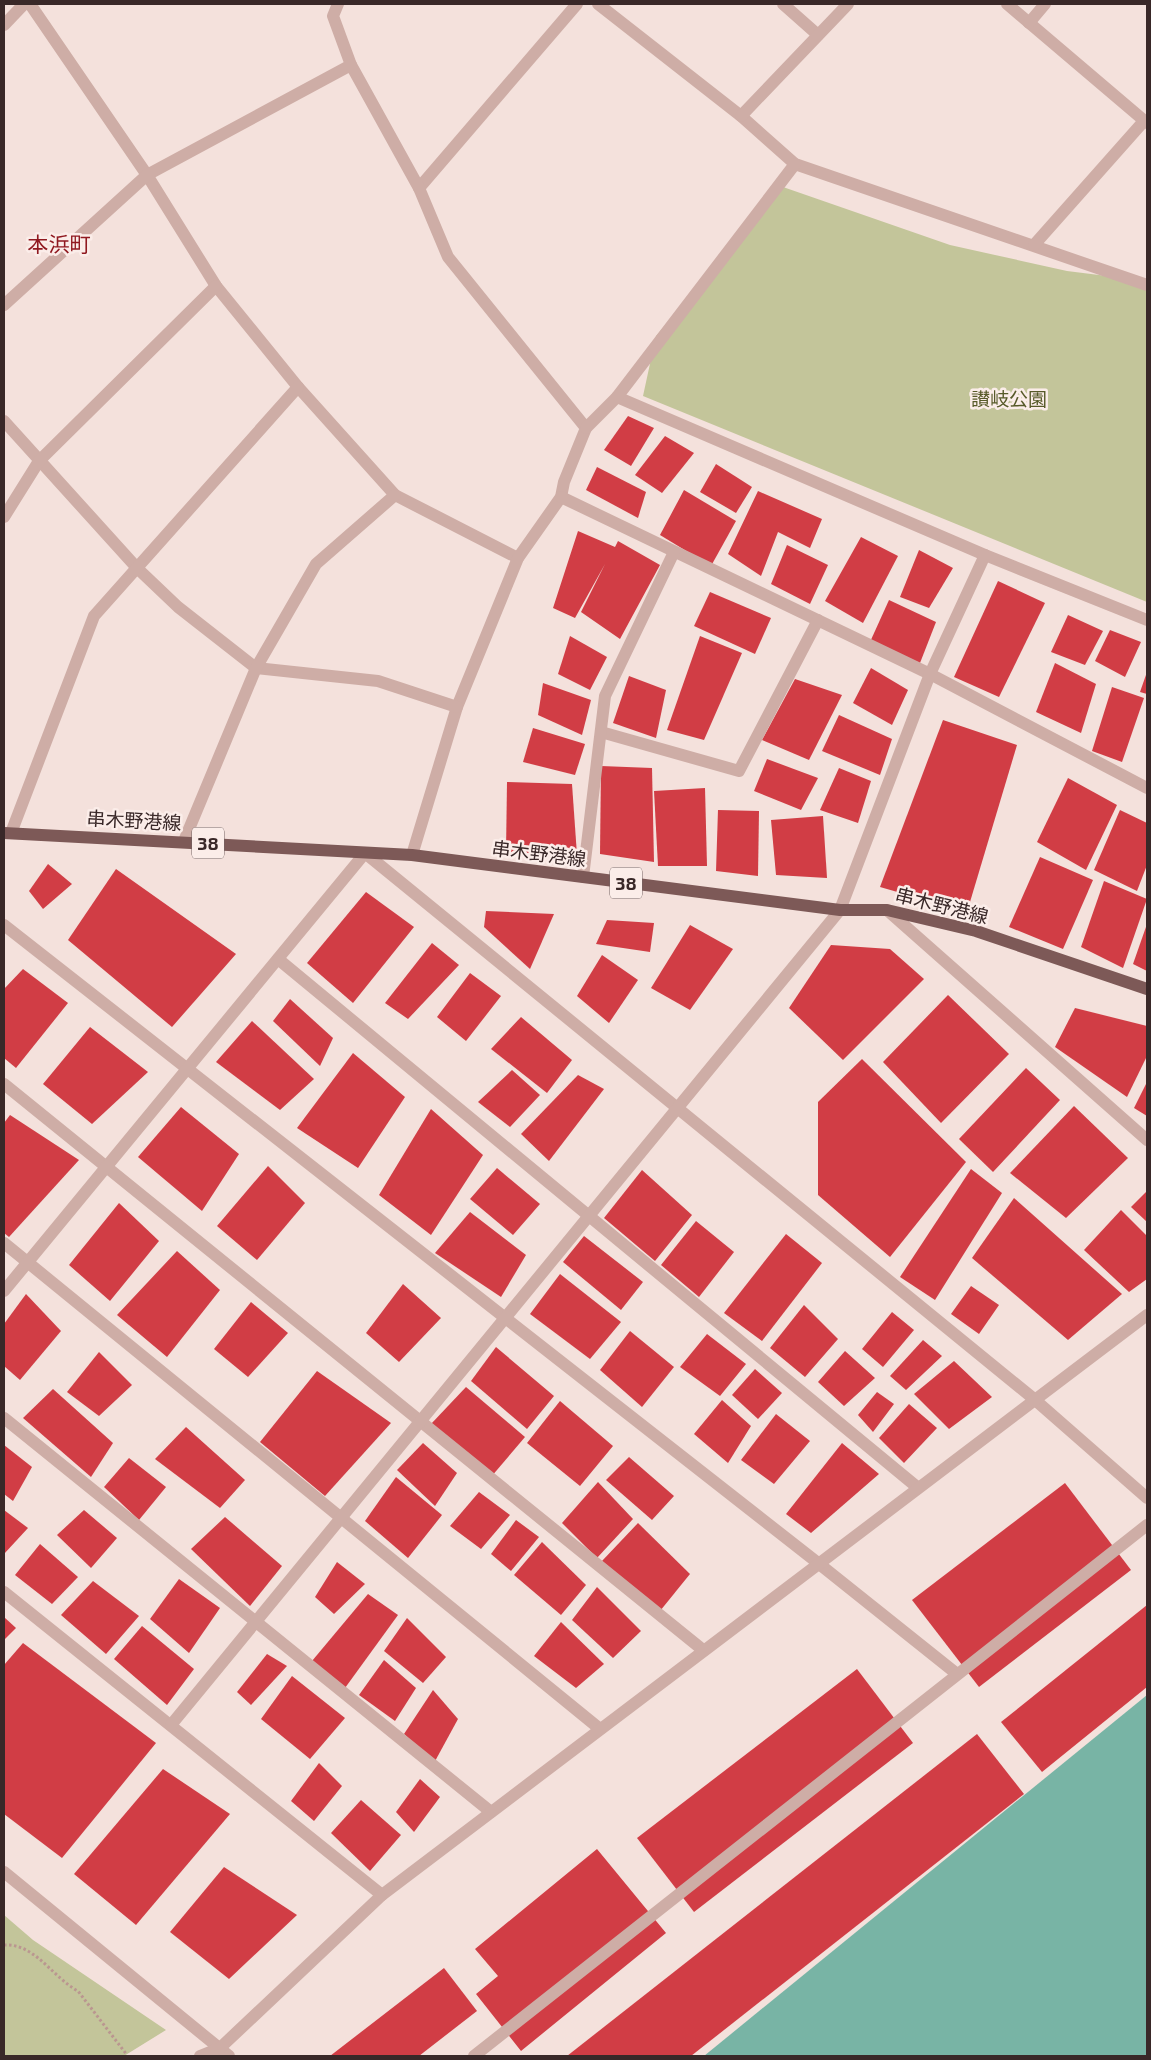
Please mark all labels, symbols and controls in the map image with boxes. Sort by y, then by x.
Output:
district label: 本浜町 [28,231,91,256]
park label: 讃岐公園 [971,387,1047,410]
street label: 串木野港線 [86,806,182,834]
road number: 38 [192,828,224,858]
street label: 串木野港線 [490,836,588,870]
road number: 38 [610,868,642,898]
street label: 串木野港線 [893,882,991,928]

